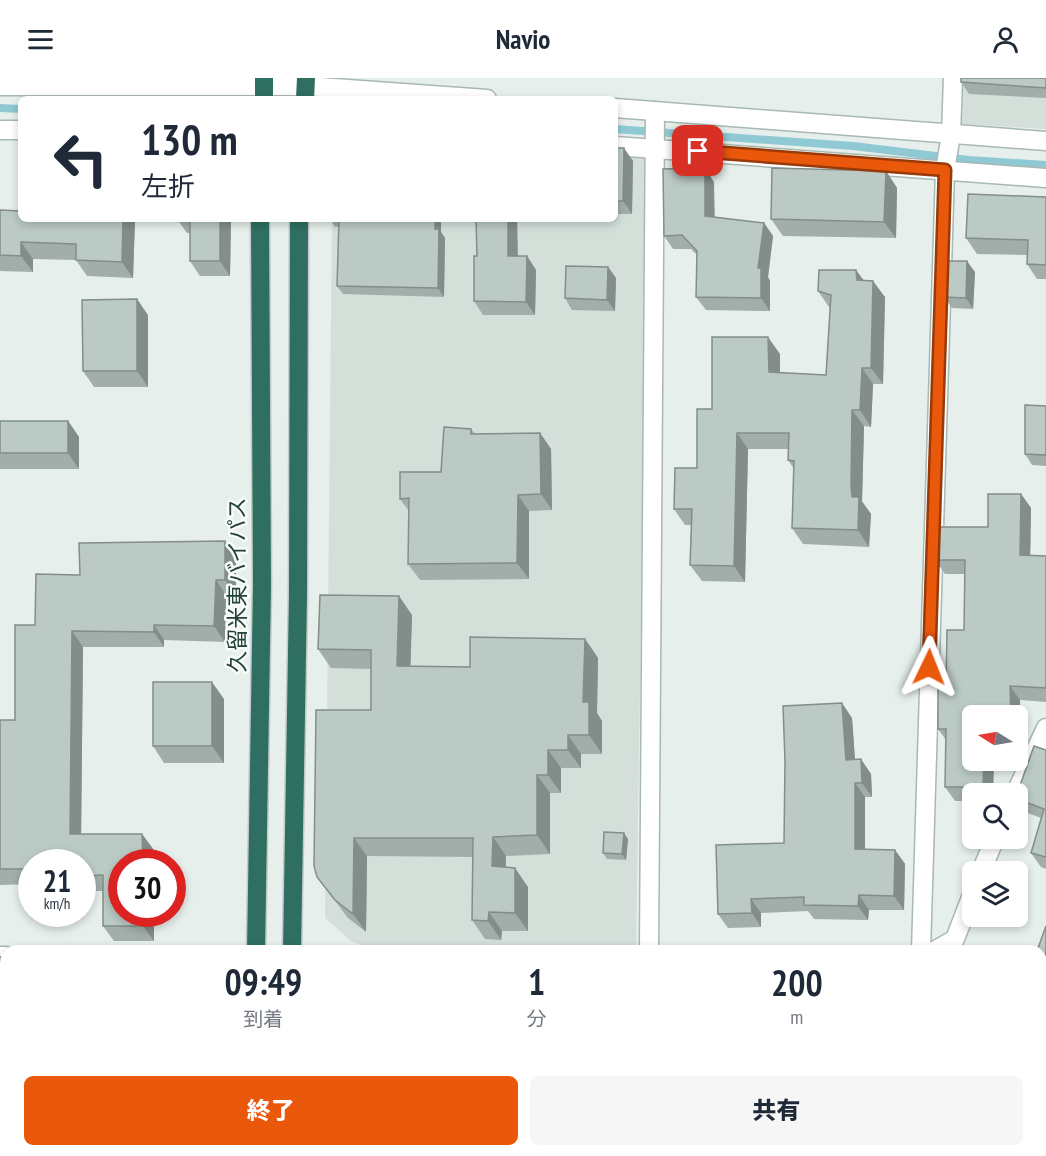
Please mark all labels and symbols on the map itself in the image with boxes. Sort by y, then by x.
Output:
pin [672,125,723,176]
street label: 久留米東バイパス [223,497,251,673]
position arrow [897,635,961,699]
north arrow [962,705,1028,771]
speed limit sign: 30 [108,849,186,927]

